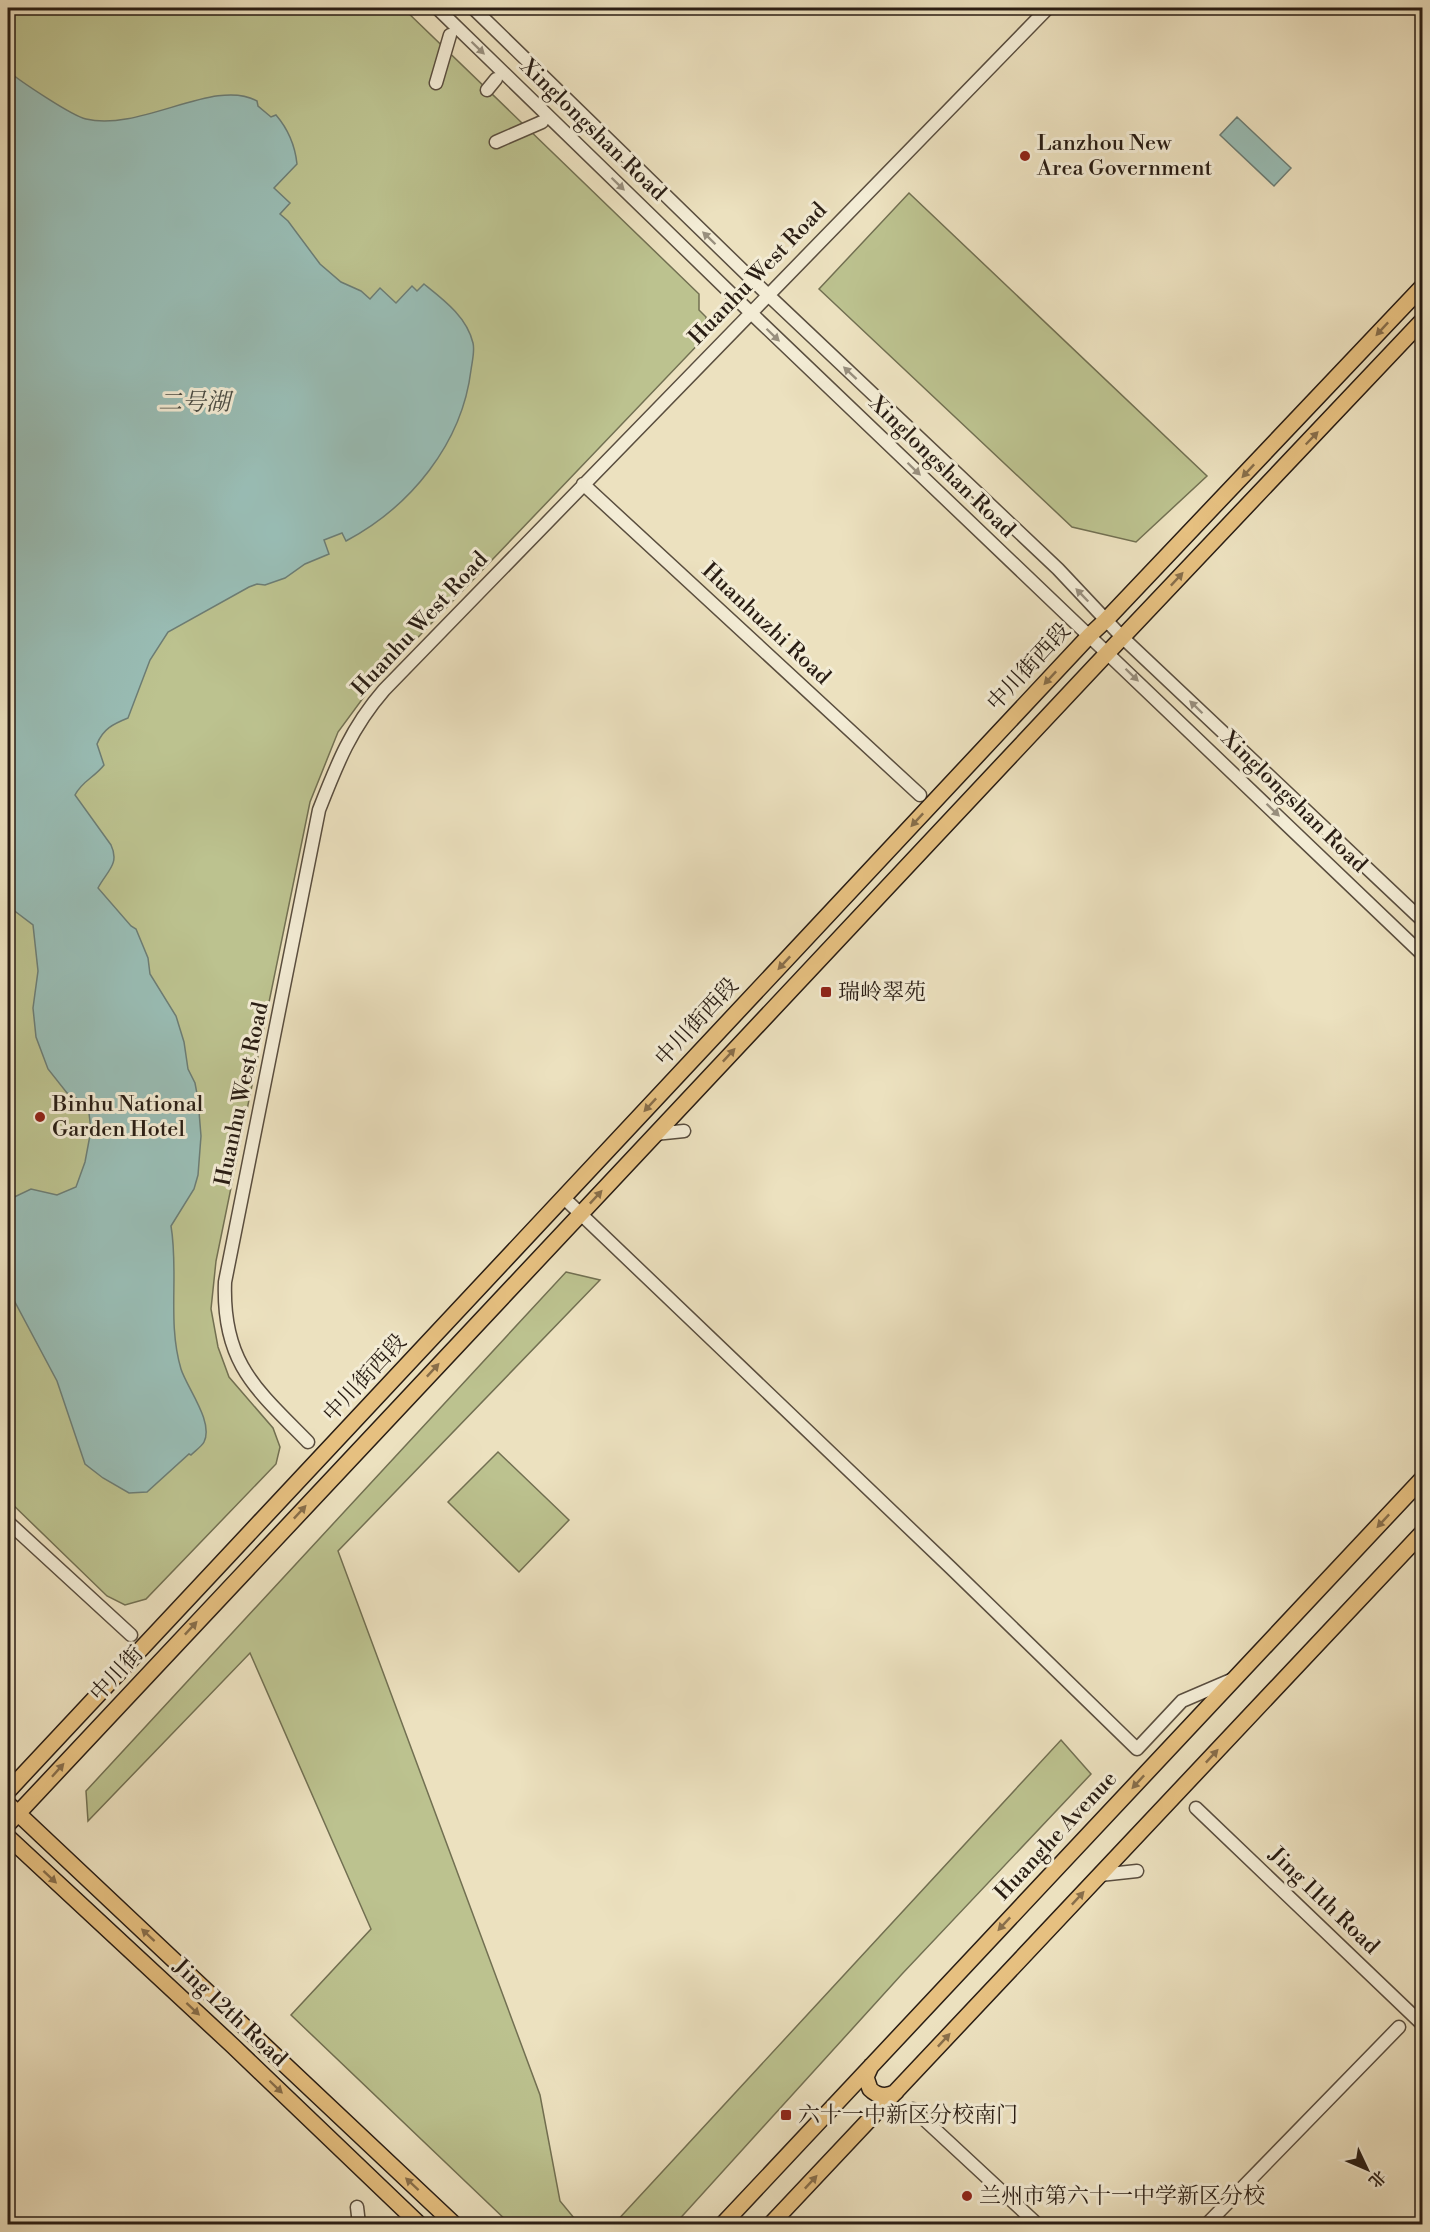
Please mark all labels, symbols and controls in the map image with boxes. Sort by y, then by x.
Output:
one-way arrow [471,41,485,55]
street label: Xinglongshan Road [514,53,672,207]
place label: Lanzhou New Area Government [1036,130,1213,182]
marker: Lanzhou New Area Government [1018,149,1032,163]
one-way arrow [611,177,625,191]
street label: Huanhu West Road [683,197,833,351]
one-way arrow [703,231,717,245]
one-way arrow [1375,322,1389,337]
one-way arrow [766,327,780,341]
one-way arrow [844,366,858,380]
water label: 二号湖 [158,388,234,418]
street label: Xinglongshan Road [863,390,1021,544]
one-way arrow [1304,432,1318,446]
one-way arrow [907,462,921,476]
one-way arrow [1242,463,1255,478]
street label: Huanhu West Road [346,546,494,702]
street label: Huanhuzhi Road [696,557,836,691]
one-way arrow [1170,572,1184,587]
one-way arrow [1075,587,1089,602]
street label: 中川街西段 [982,618,1076,716]
one-way arrow [1124,668,1139,682]
one-way arrow [1043,670,1057,685]
one-way arrow [1190,701,1204,715]
street label: Xinglongshan Road [1215,725,1373,879]
one-way arrow [1265,803,1279,817]
one-way arrow [910,813,924,828]
one-way arrow [777,955,791,969]
street label: 中川街西段 [650,973,744,1071]
place label: 瑞岭翠苑 [838,979,926,1006]
marker: 瑞岭翠苑 [819,985,833,999]
street label: Huanhu West Road [209,999,275,1188]
one-way arrow [722,1048,736,1062]
place label: Binhu National Garden Hotel [51,1091,204,1143]
one-way arrow [644,1098,658,1112]
marker: Binhu National Garden Hotel [33,1110,47,1124]
one-way arrow [589,1190,602,1205]
street label: 中川街西段 [318,1329,412,1427]
one-way arrow [426,1363,440,1377]
one-way arrow [293,1504,307,1519]
one-way arrow [1376,1514,1390,1528]
one-way arrow [184,1620,198,1635]
street label: 中川街 [85,1641,149,1707]
one-way arrow [1205,1749,1219,1764]
one-way arrow [50,1763,64,1777]
street label: Huanghe Avenue [989,1766,1123,1906]
one-way arrow [1131,1775,1145,1789]
street label: Jing 11th Road [1263,1841,1385,1961]
one-way arrow [43,1869,57,1883]
one-way arrow [1071,1891,1085,1906]
one-way arrow [997,1917,1011,1932]
one-way arrow [141,1929,155,1943]
street label: Jing 12th Road [167,1953,293,2073]
one-way arrow [186,2002,201,2016]
one-way arrow [937,2033,951,2047]
one-way arrow [268,2080,283,2094]
place label: 六十一中新区分校南门 [798,2102,1018,2129]
marker: 六十一中新区分校南门 [779,2108,793,2122]
north arrow [1337,2139,1397,2199]
text: 北 [1364,2166,1390,2191]
one-way arrow [803,2175,817,2189]
one-way arrow [405,2178,419,2192]
place label: 兰州市第六十一中学新区分校 [979,2183,1265,2210]
marker: 兰州市第六十一中学新区分校 [960,2189,974,2203]

